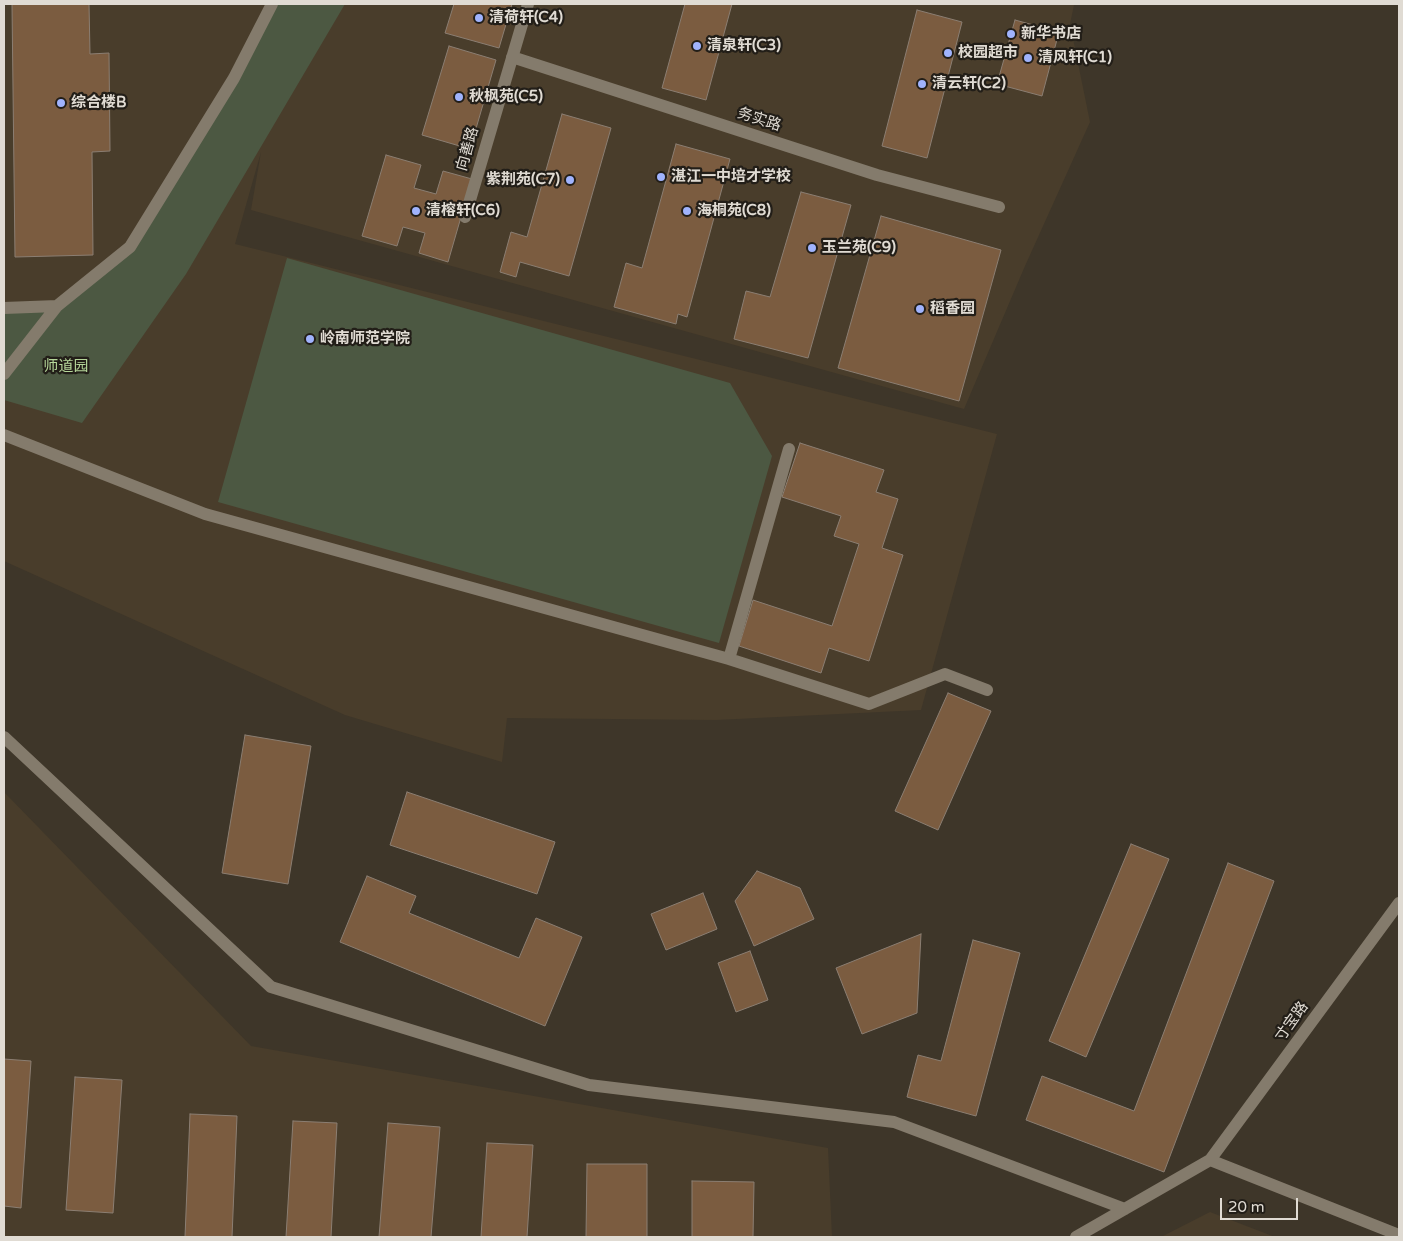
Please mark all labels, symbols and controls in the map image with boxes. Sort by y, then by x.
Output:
place label: 清荷轩(C4) [489,9,563,27]
marker: 清荷轩(C4) [473,12,485,24]
place label: 新华书店 [1021,25,1081,43]
marker: 新华书店 [1005,28,1017,40]
place label: 清泉轩(C3) [707,37,781,55]
marker: 清泉轩(C3) [691,40,703,52]
place label: 校园超市 [958,44,1018,62]
marker: 校园超市 [942,47,954,59]
place label: 清风轩(C1) [1038,49,1112,67]
marker: 清风轩(C1) [1022,52,1034,64]
place label: 清云轩(C2) [932,75,1006,93]
marker: 清云轩(C2) [916,78,928,90]
place label: 秋枫苑(C5) [469,88,543,106]
marker: 秋枫苑(C5) [453,91,465,103]
place label: 综合楼B [71,94,126,112]
marker: 综合楼B [55,97,67,109]
street label: 务实路 [735,104,783,136]
street label: 向善路 [453,125,483,173]
place label: 湛江一中培才学校 [671,168,791,186]
place label: 紫荆苑(C7) [486,171,560,189]
marker: 湛江一中培才学校 [655,171,667,183]
marker: 紫荆苑(C7) [564,174,576,186]
place label: 清榕轩(C6) [426,202,500,220]
place label: 海桐苑(C8) [697,202,771,220]
marker: 清榕轩(C6) [410,205,422,217]
marker: 海桐苑(C8) [681,205,693,217]
place label: 玉兰苑(C9) [822,239,896,257]
marker: 玉兰苑(C9) [806,242,818,254]
place label: 稻香园 [930,300,975,318]
marker: 稻香园 [914,303,926,315]
place label: 岭南师范学院 [320,330,410,348]
marker: 岭南师范学院 [304,333,316,345]
park label: 师道园 [44,358,88,376]
street label: 寸宝路 [1271,999,1313,1045]
scale bar [1223,1188,1300,1220]
text: 20 m [1228,1198,1265,1216]

